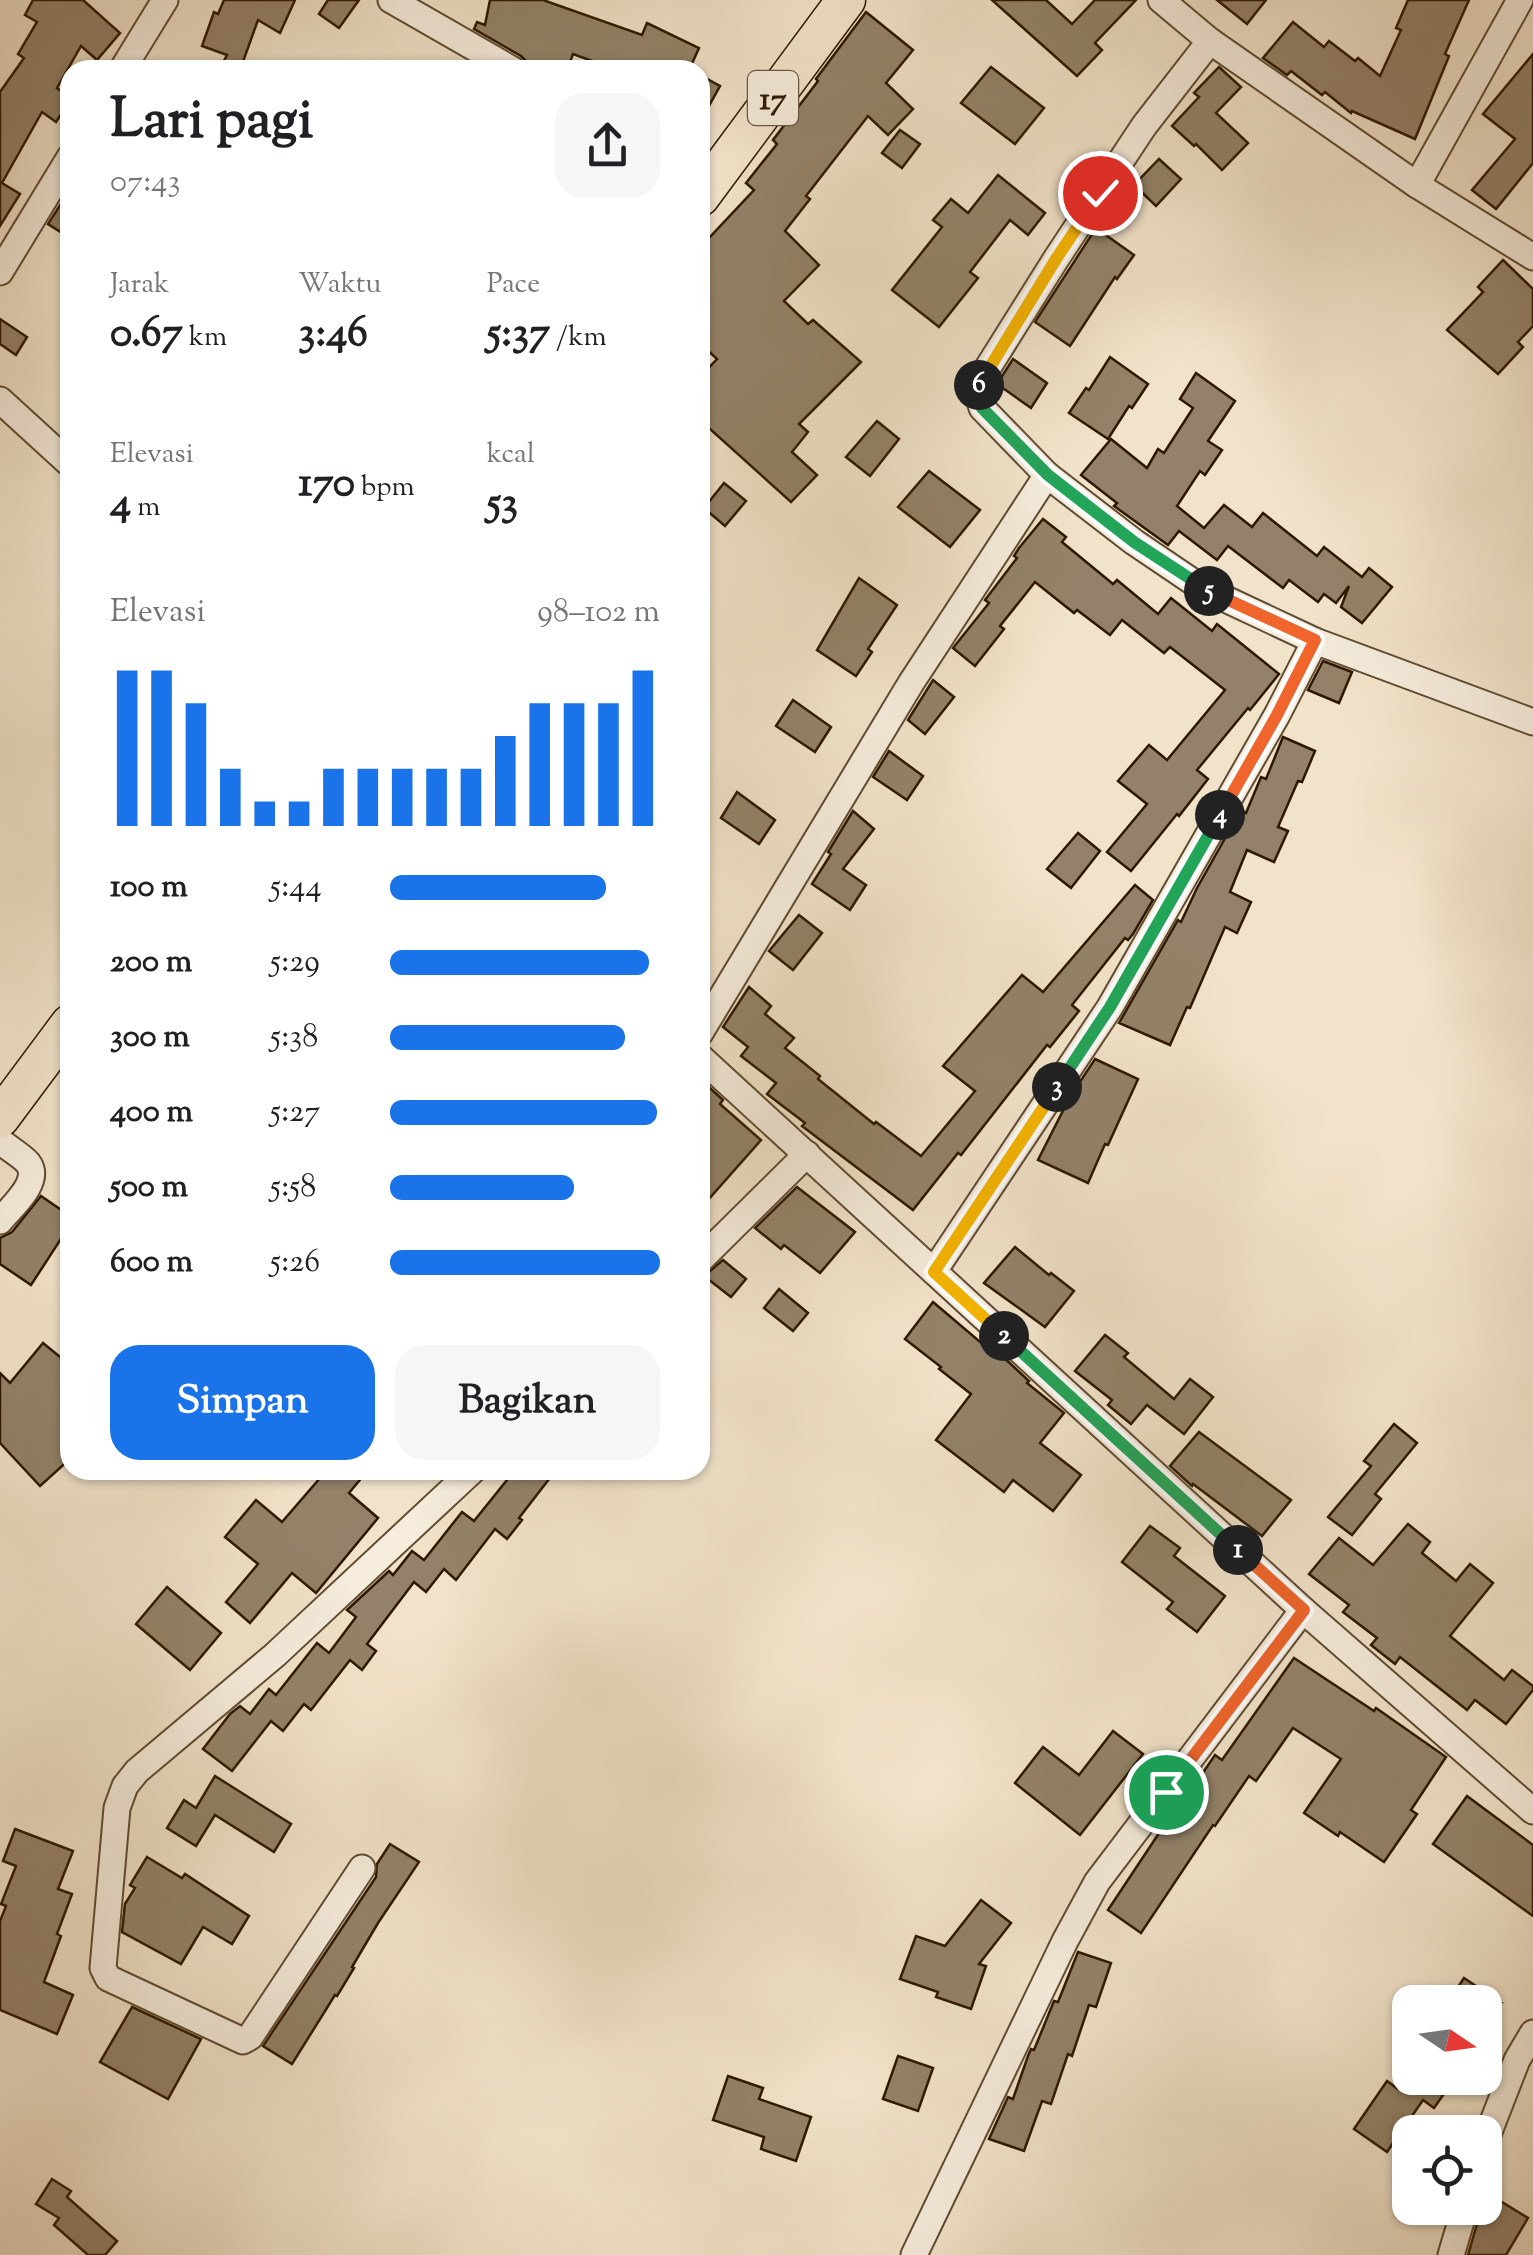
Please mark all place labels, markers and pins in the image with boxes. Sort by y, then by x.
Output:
pin [1058,151,1143,236]
pin: 6 [954,360,1004,410]
pin: 5 [1184,566,1234,616]
pin: 4 [1195,790,1245,840]
pin: 3 [1032,1062,1082,1112]
pin: 2 [979,1311,1029,1361]
pin: 1 [1213,1525,1263,1575]
pin [1124,1750,1209,1835]

